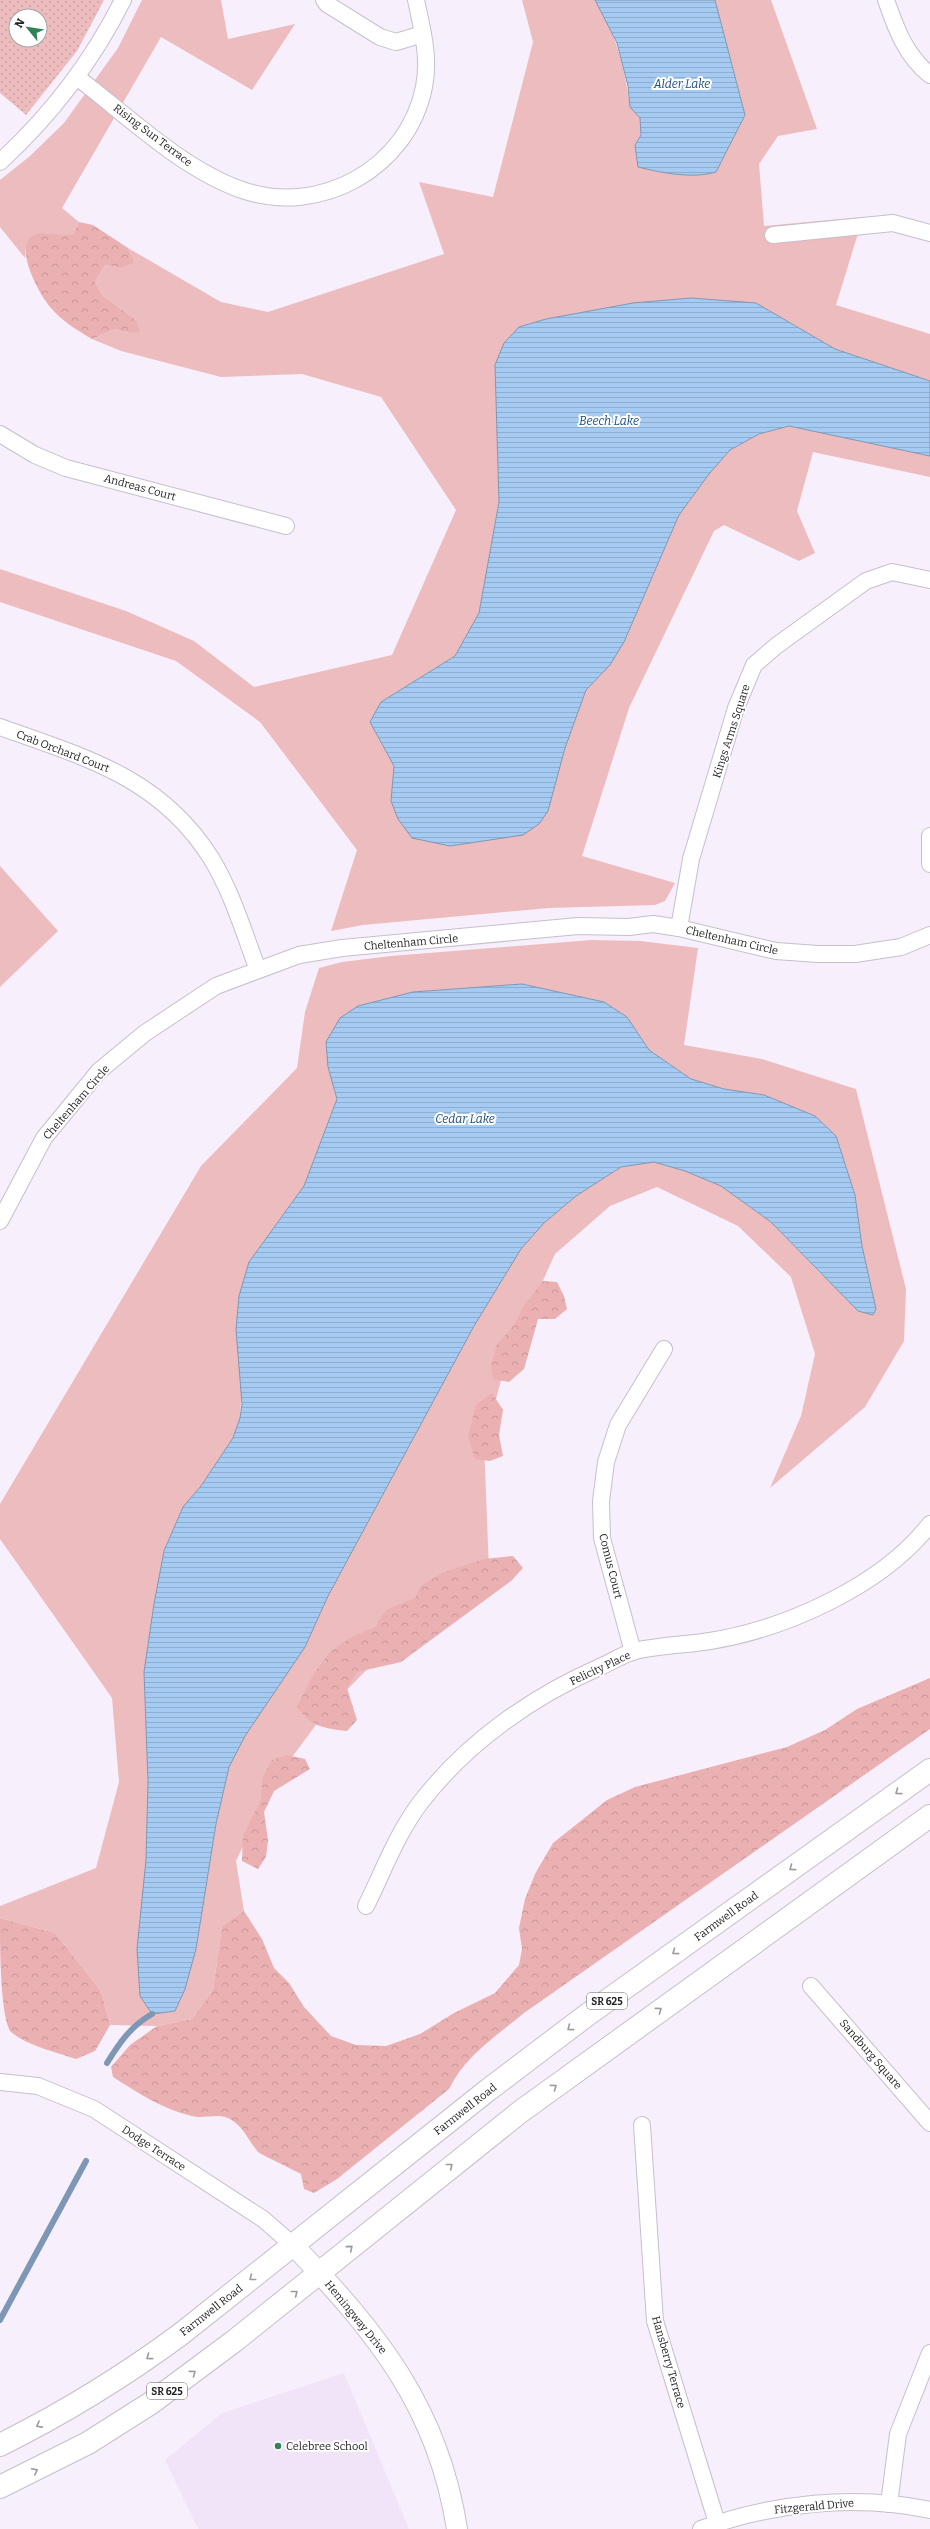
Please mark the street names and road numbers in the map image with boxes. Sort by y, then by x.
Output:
street label: Rising Sun Terrace [111,102,195,169]
street label: Andreas Court [102,472,177,503]
street label: Kings Arms Square [710,683,753,780]
street label: Crab Orchard Court [14,728,111,775]
street label: Cheltenham Circle [684,924,779,957]
street label: Cheltenham Circle [363,932,459,953]
street label: Cheltenham Circle [40,1062,112,1142]
street label: Comus Court [596,1532,625,1600]
street label: Felicity Place [568,1649,633,1688]
street label: Farmwell Road [692,1889,761,1944]
road number: SR 625 [587,1993,627,2009]
street label: Sandburg Square [837,2017,904,2092]
street label: Farmwell Road [431,2081,500,2138]
street label: Dodge Terrace [119,2123,188,2174]
street label: Hemingway Drive [322,2278,389,2357]
street label: Farmwell Road [177,2282,246,2339]
street label: Hansberry Terrace [649,2314,688,2410]
road number: SR 625 [147,2383,187,2399]
street label: Fitzgerald Drive [774,2497,855,2516]

